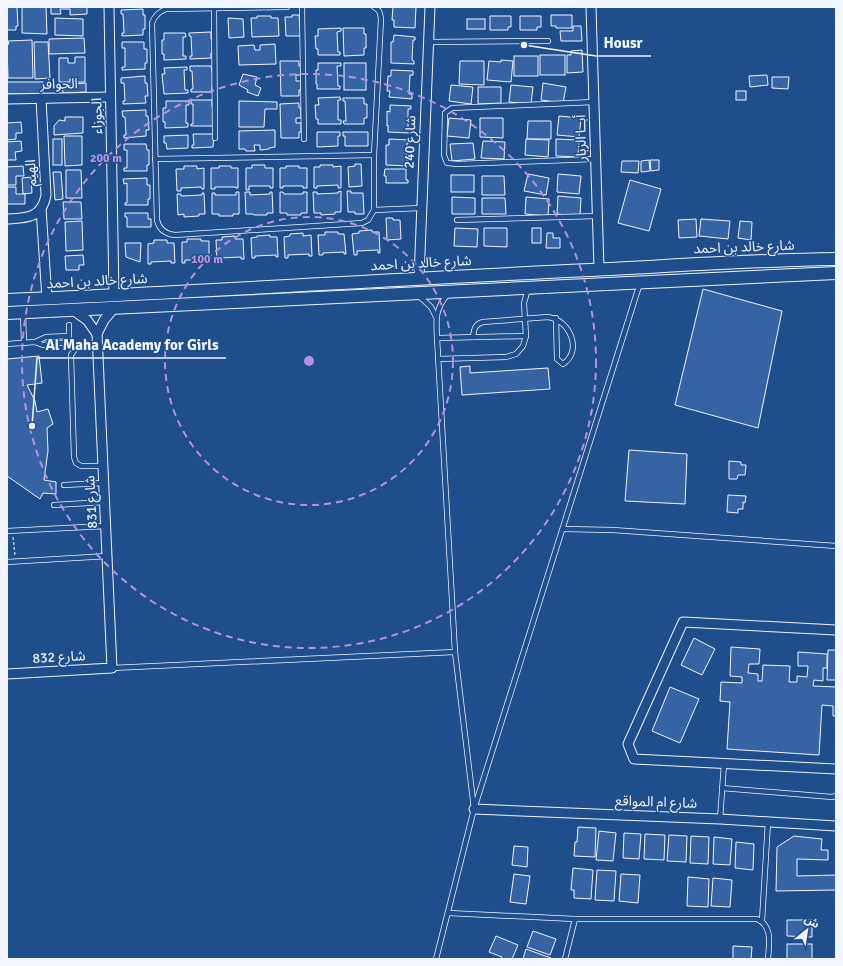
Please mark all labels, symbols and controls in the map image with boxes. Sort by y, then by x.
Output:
callout: Housr [596,29,651,56]
text: Housr [604,34,643,52]
street label: الحوافر [39,75,78,93]
street label: الجوزاء [88,98,106,134]
street label: أبــا الزبار [571,114,590,163]
street label: شارع 240 [401,115,421,169]
text: 200 m [90,151,122,166]
street label: الهيم [22,159,42,187]
street label: شارع خالد بن احمد [693,237,795,259]
text: 100 m [191,252,223,267]
street label: شارع خالد بن احمد [370,252,472,276]
street label: شارع خالد بن احمد [46,270,148,294]
callout: Al Maha Academy for Girls [37,331,226,358]
text: Al Maha Academy for Girls [45,336,219,354]
centre of rings [302,354,316,368]
street label: شارع 831 [81,475,103,529]
street label: شارع 832 [32,647,86,669]
street label: شارع ام المواقع [615,792,697,814]
north arrow [787,910,827,950]
text: ش [802,912,822,931]

